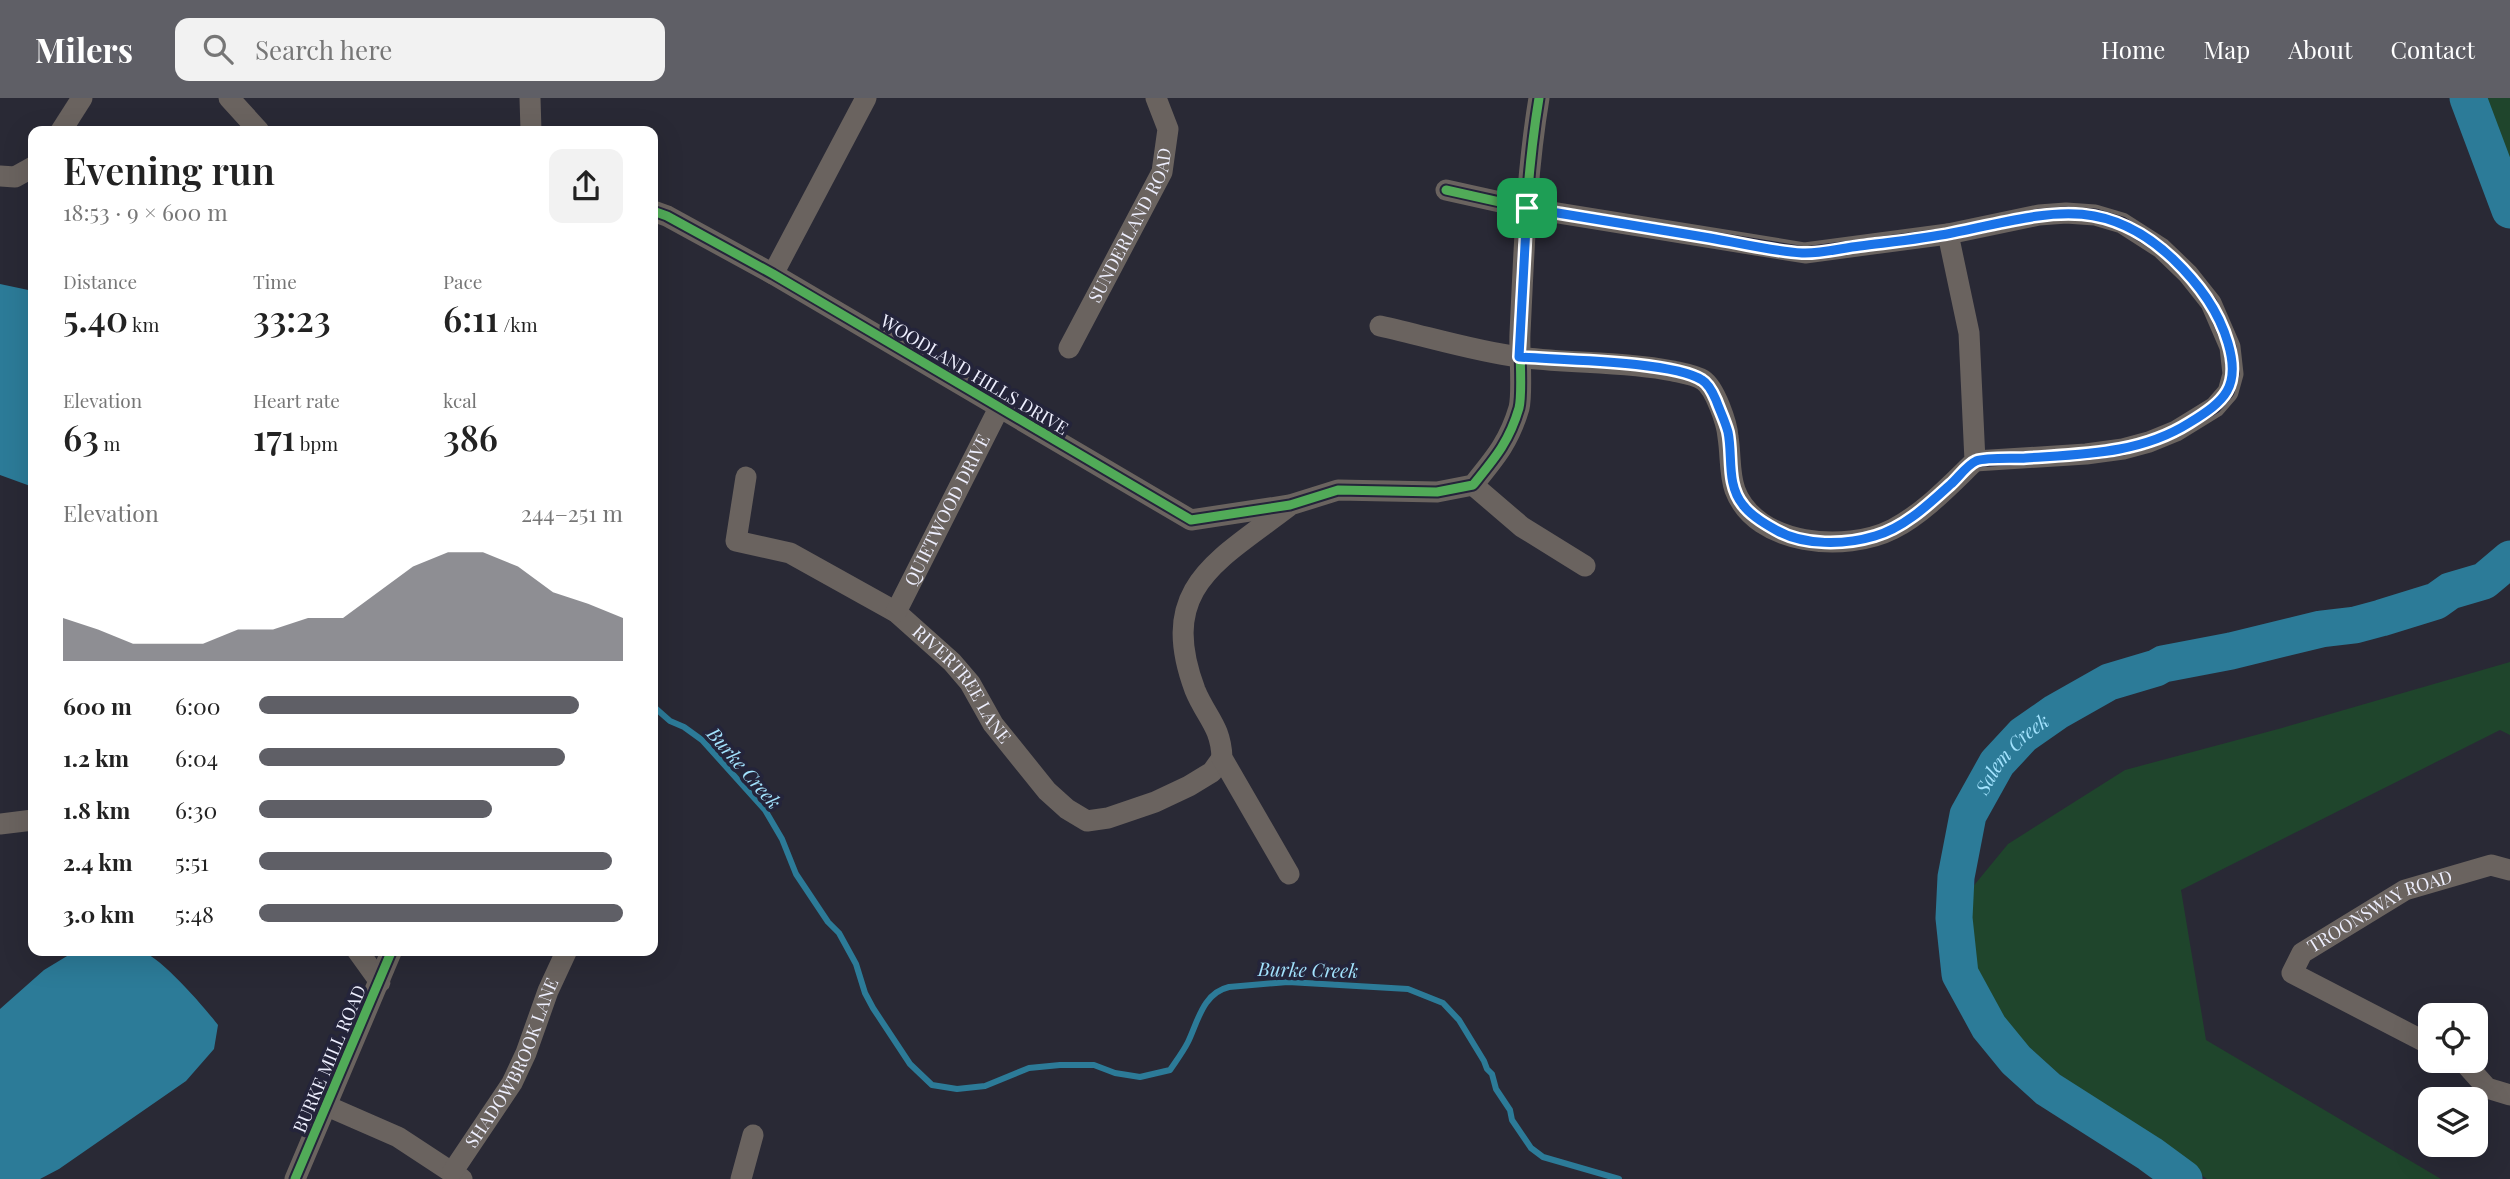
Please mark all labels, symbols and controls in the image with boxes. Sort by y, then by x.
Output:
search box [175,18,665,81]
text: Milers [35,27,133,71]
icon: search [199,30,237,68]
text: Search here [255,32,392,67]
text: Home [2101,33,2165,65]
text: Map [2203,33,2250,65]
text: About [2288,33,2352,65]
text: Contact [2390,33,2475,65]
text: Evening run [63,144,275,195]
street label: SUNDERLAND ROAD [1082,146,1176,307]
button: share [549,149,623,223]
pin [1497,178,1557,238]
icon: arrive [1508,189,1546,227]
text: 18:53 · 9 × 600 m [63,196,228,227]
text: Distance [63,268,137,294]
text: Time [253,268,297,294]
text: Pace [443,268,482,294]
text: 5.40 [63,294,128,341]
text: 33:23 [253,294,331,341]
text: 6:11 [443,294,499,341]
street label: WOODLAND HILLS DRIVE [875,308,1073,440]
text: km [128,311,159,337]
text: /km [499,311,538,337]
text: Elevation [63,387,142,413]
text: Heart rate [253,387,340,413]
text: kcal [443,387,477,413]
text: 63 [63,413,99,460]
text: 171 [253,413,295,460]
text: 386 [443,413,498,460]
text: m [99,430,120,456]
text: bpm [295,430,338,456]
street label: QUIETWOOD DRIVE [898,430,995,590]
text: Elevation [63,497,159,528]
text: 244–251 m [521,497,623,528]
street label: RIVERTREE LANE [908,619,1017,748]
text: 600 m [63,690,132,721]
text: 6:00 [175,690,221,721]
water label: Salem Creek [1968,707,2054,799]
water label: Burke Creek [701,720,788,814]
text: 1.2 km [63,742,129,773]
text: 6:04 [175,742,218,773]
text: 1.8 km [63,794,130,825]
text: 6:30 [175,794,217,825]
text: 2.4 km [63,846,133,877]
text: 5:51 [175,846,209,877]
street label: TROONSWAY ROAD [2303,864,2455,958]
text: 3.0 km [63,898,135,929]
text: 5:48 [175,898,214,929]
water label: Burke Creek [1257,955,1359,983]
street label: SHADOWBROOK LANE [459,974,563,1152]
street label: BURKE MILL ROAD [287,981,371,1136]
map controls [2418,1003,2488,1157]
button: locate [2418,1003,2488,1073]
button: layers [2418,1087,2488,1157]

